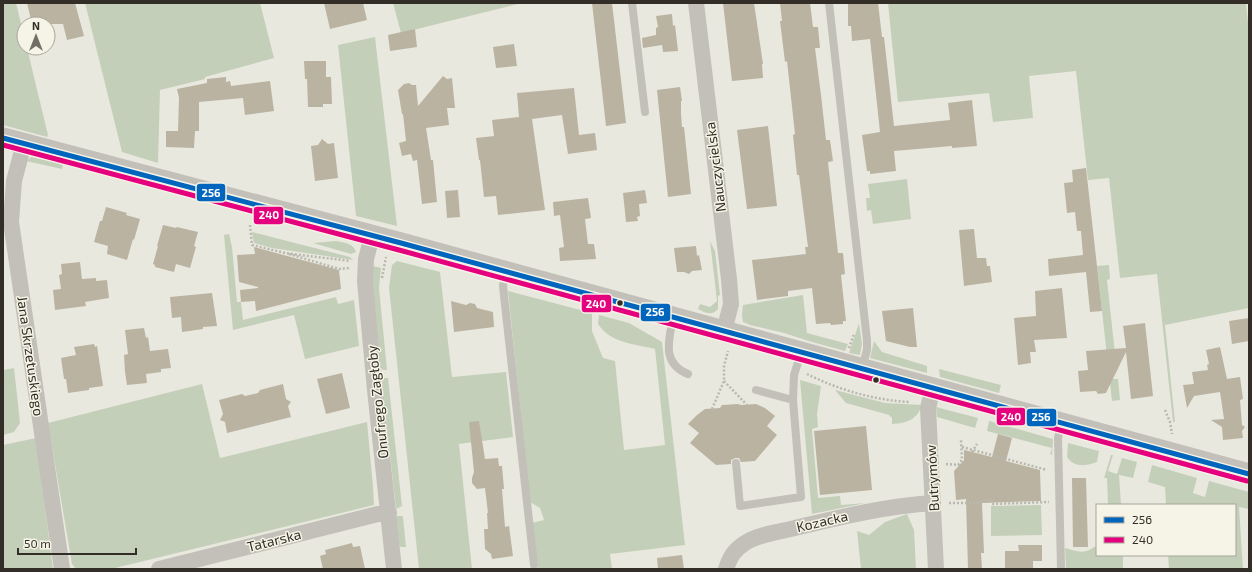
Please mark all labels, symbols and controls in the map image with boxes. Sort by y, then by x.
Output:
north arrow [16,16,56,56]
text: N [32,19,40,32]
street label: Nauczycielska [701,121,729,213]
line badge: 256 [196,183,226,202]
text: 256 [202,186,221,199]
line badge: 240 [253,206,284,225]
text: 240 [259,208,279,221]
line badge: 240 [581,294,612,313]
street label: Jana Skrzetuskiego [14,295,48,417]
text: 240 [586,297,606,310]
unlabelled marker [615,298,625,308]
line badge: 256 [640,303,671,322]
text: 256 [646,305,665,318]
street label: Onufrego Zagłoby [363,344,391,460]
unlabelled marker [871,375,881,385]
line badge: 240 [996,407,1026,426]
line badge: 256 [1026,408,1057,427]
text: 240 [1001,410,1021,423]
text: 256 [1032,410,1051,423]
street label: Butrymów [922,444,942,512]
legend [1096,504,1236,556]
street label: Kozacka [795,507,849,535]
text: 256 [1132,512,1152,526]
street label: Tatarska [245,525,303,555]
scale bar [18,530,136,556]
text: 240 [1132,532,1153,546]
text: 50 m [24,536,51,550]

